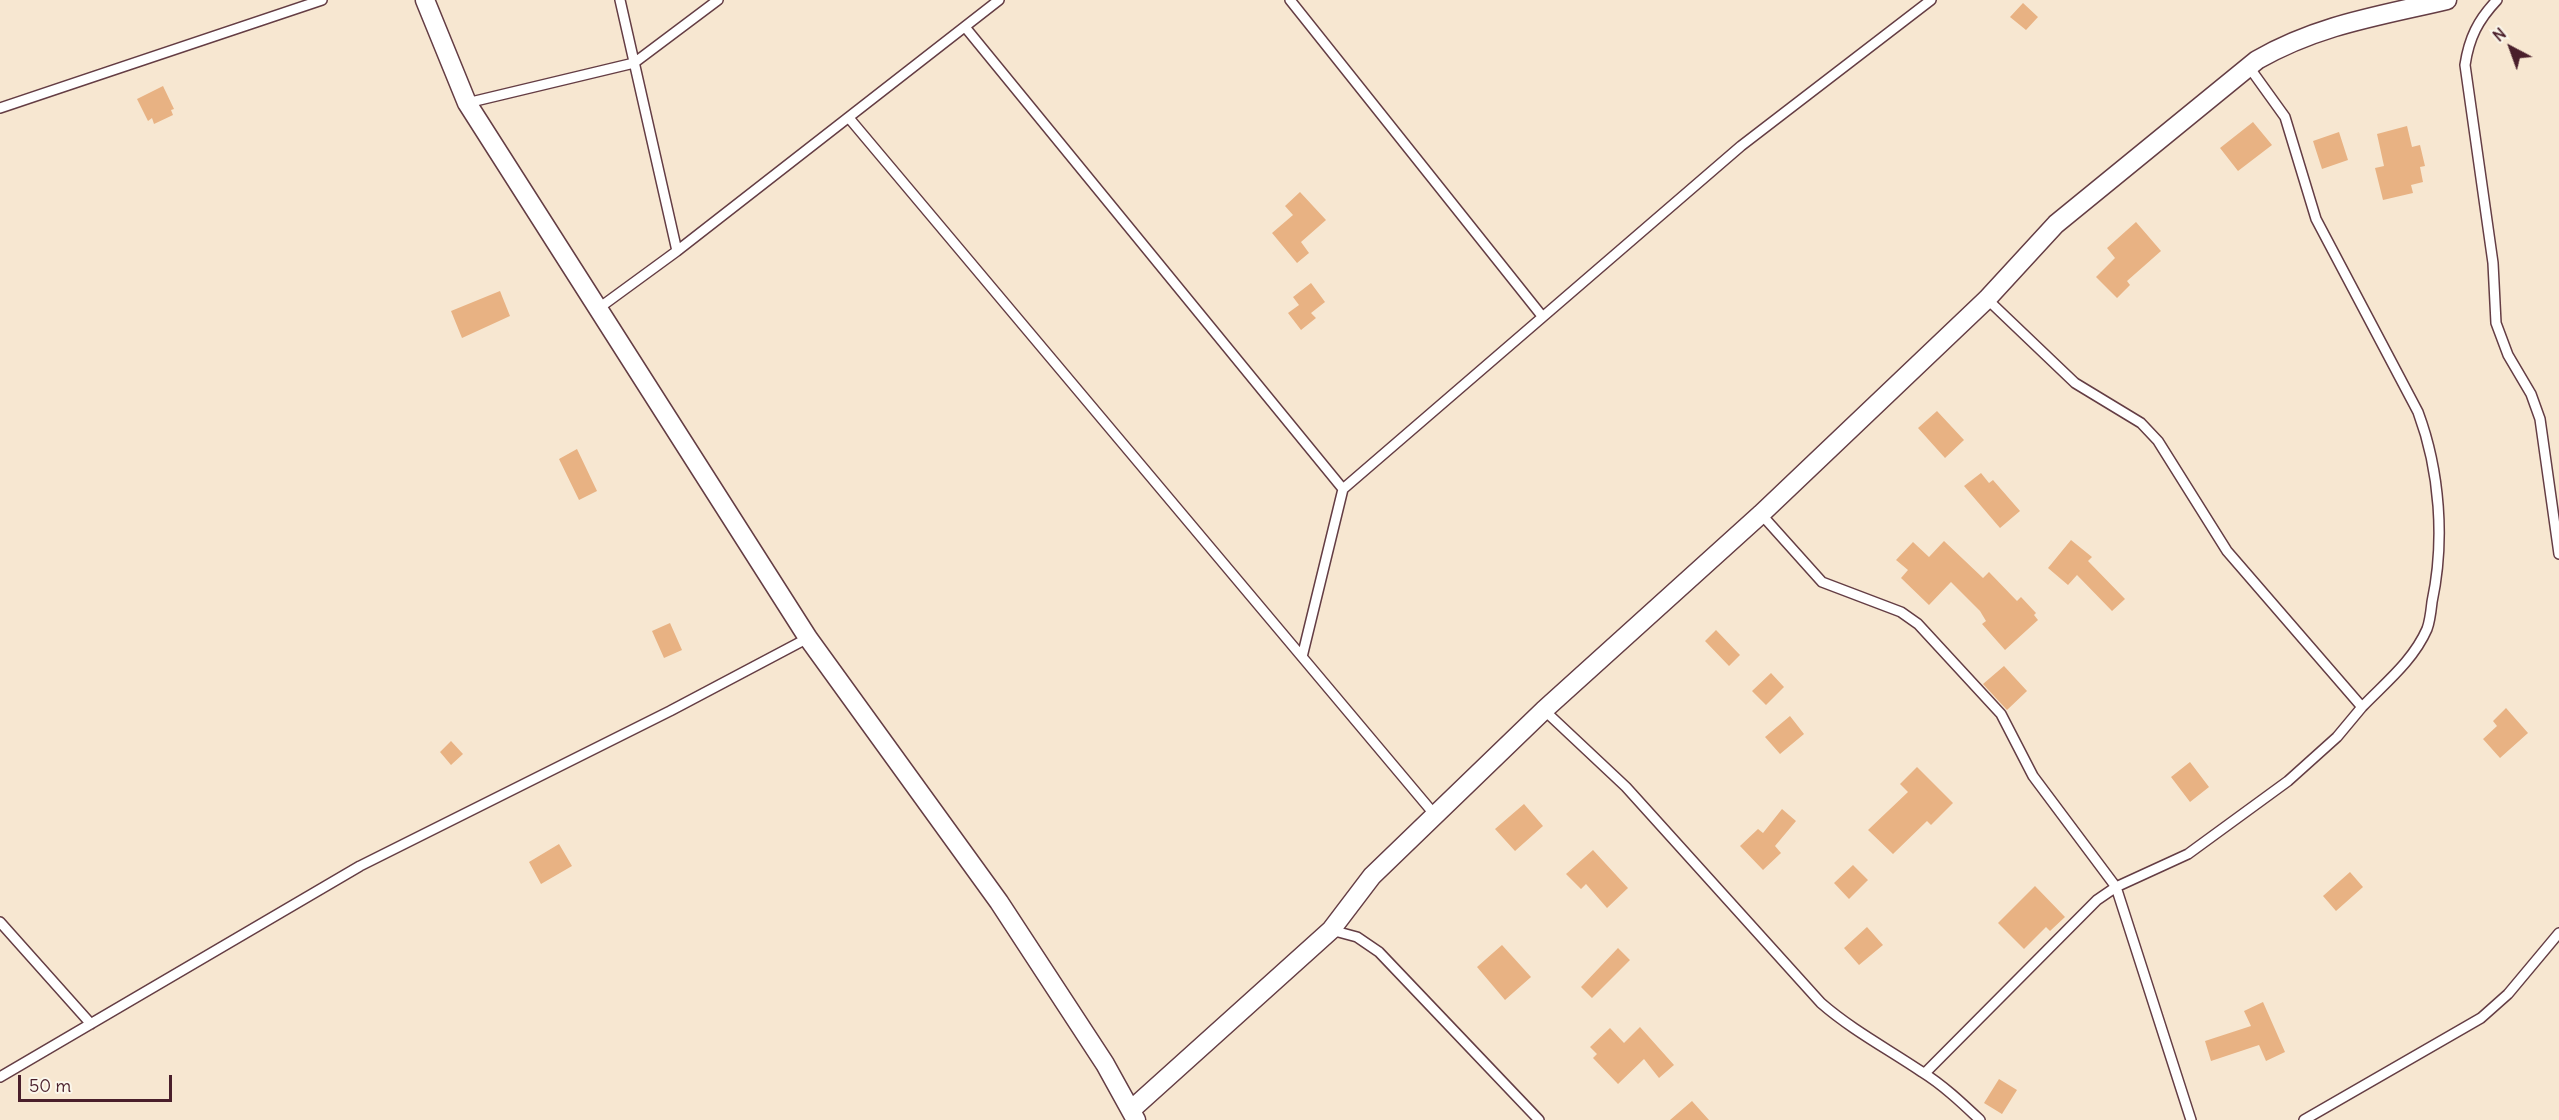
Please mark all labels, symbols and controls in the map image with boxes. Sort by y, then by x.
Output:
north arrow [2481,18,2541,78]
text: N [2488,23,2510,46]
scale bar [21,1063,176,1101]
text: 50 m [29,1074,71,1097]

